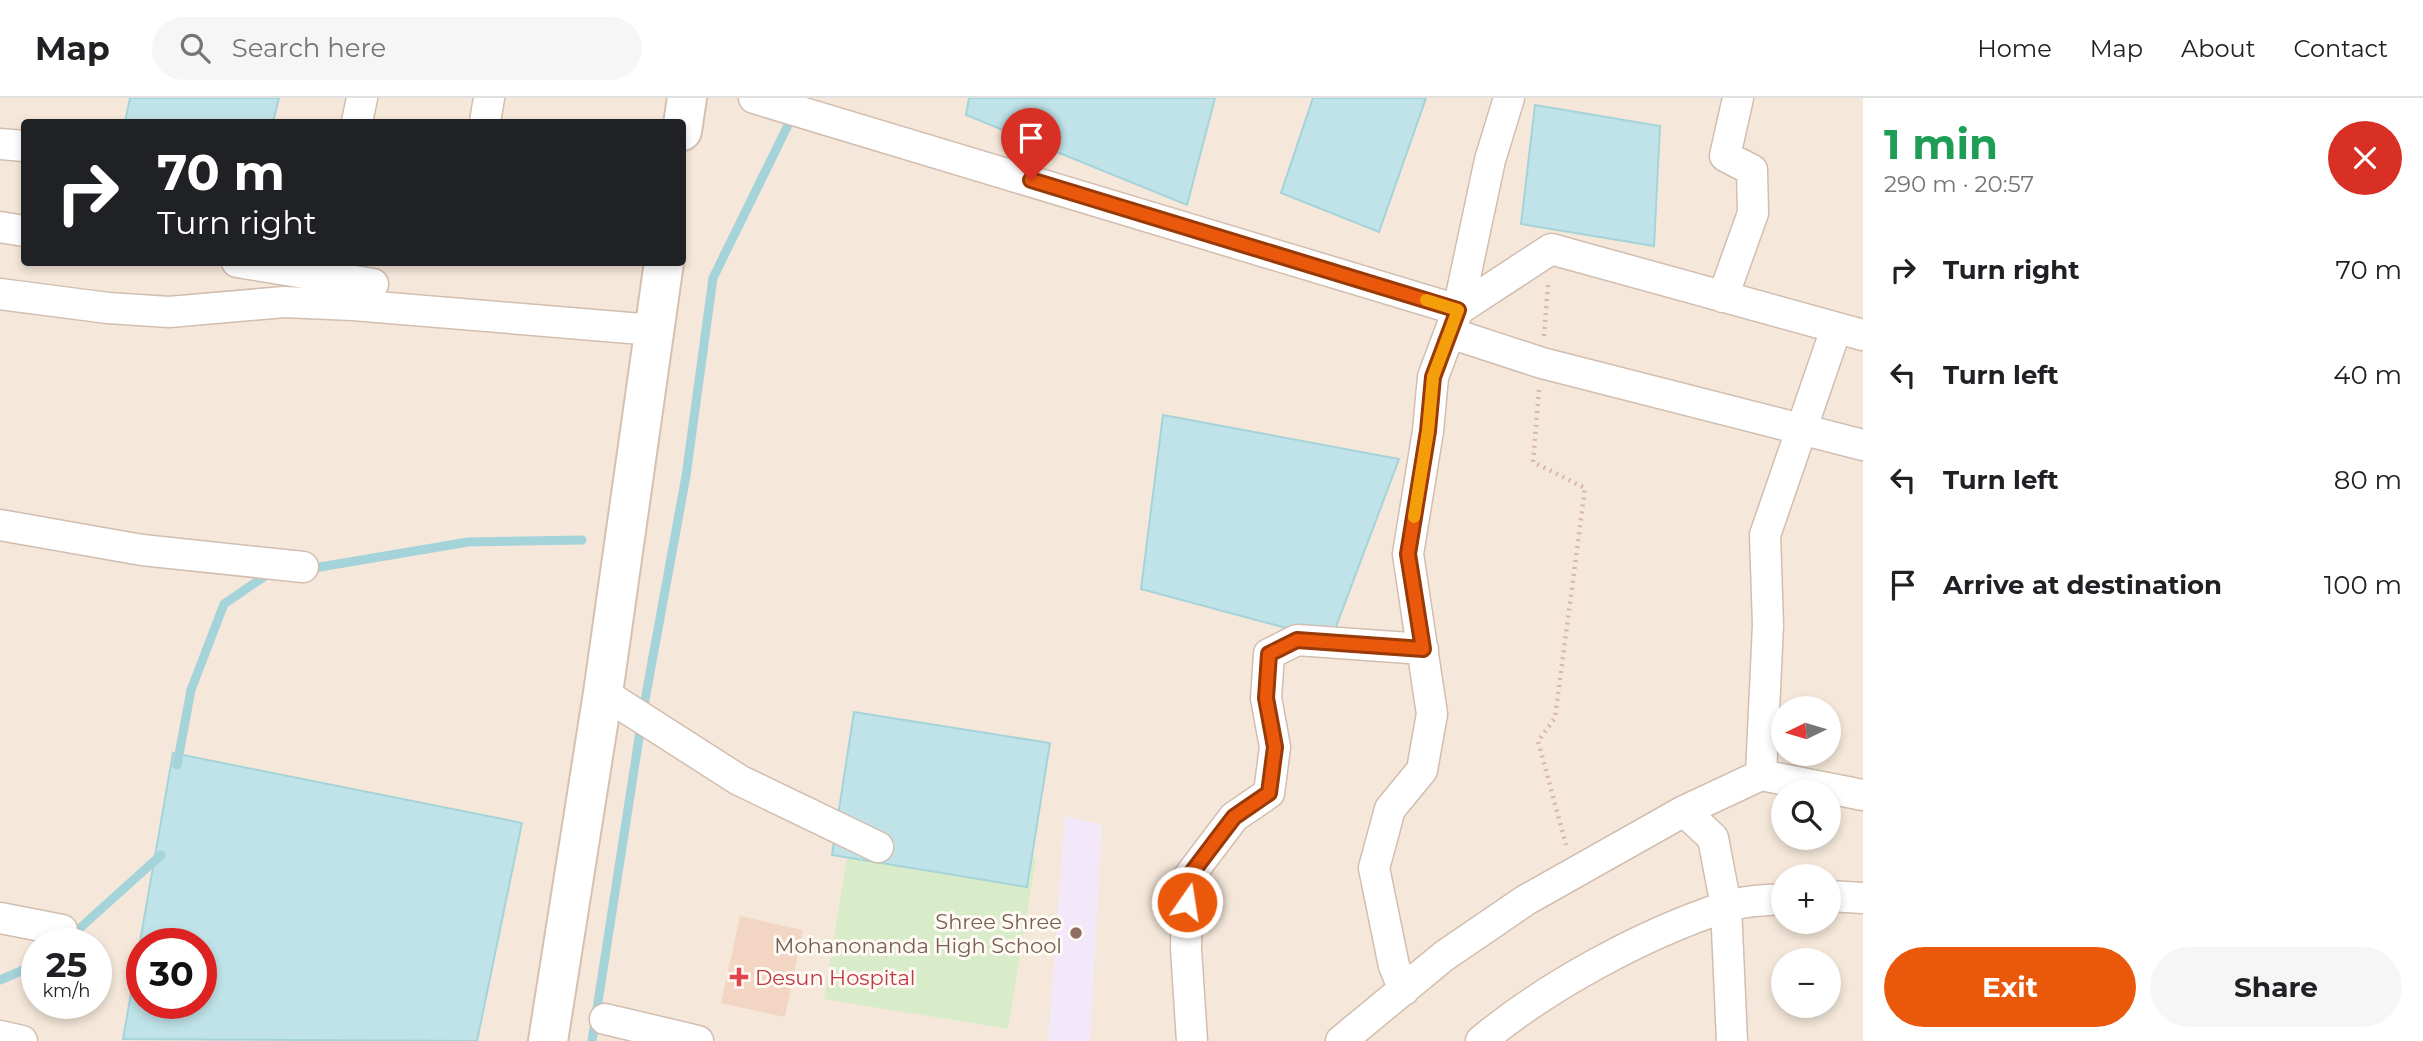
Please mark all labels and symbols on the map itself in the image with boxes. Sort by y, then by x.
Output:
pin [1001,108,1061,180]
north arrow [1771,696,1841,766]
position arrow [1150,865,1224,939]
place label: Shree Shree Mohanonanda High School [774,909,1062,958]
marker: Shree Shree Mohanonanda High School [1068,925,1084,941]
speed limit sign: 30 [126,928,217,1019]
place label: Desun Hospital [755,965,915,990]
marker: Desun Hospital [729,967,749,987]

